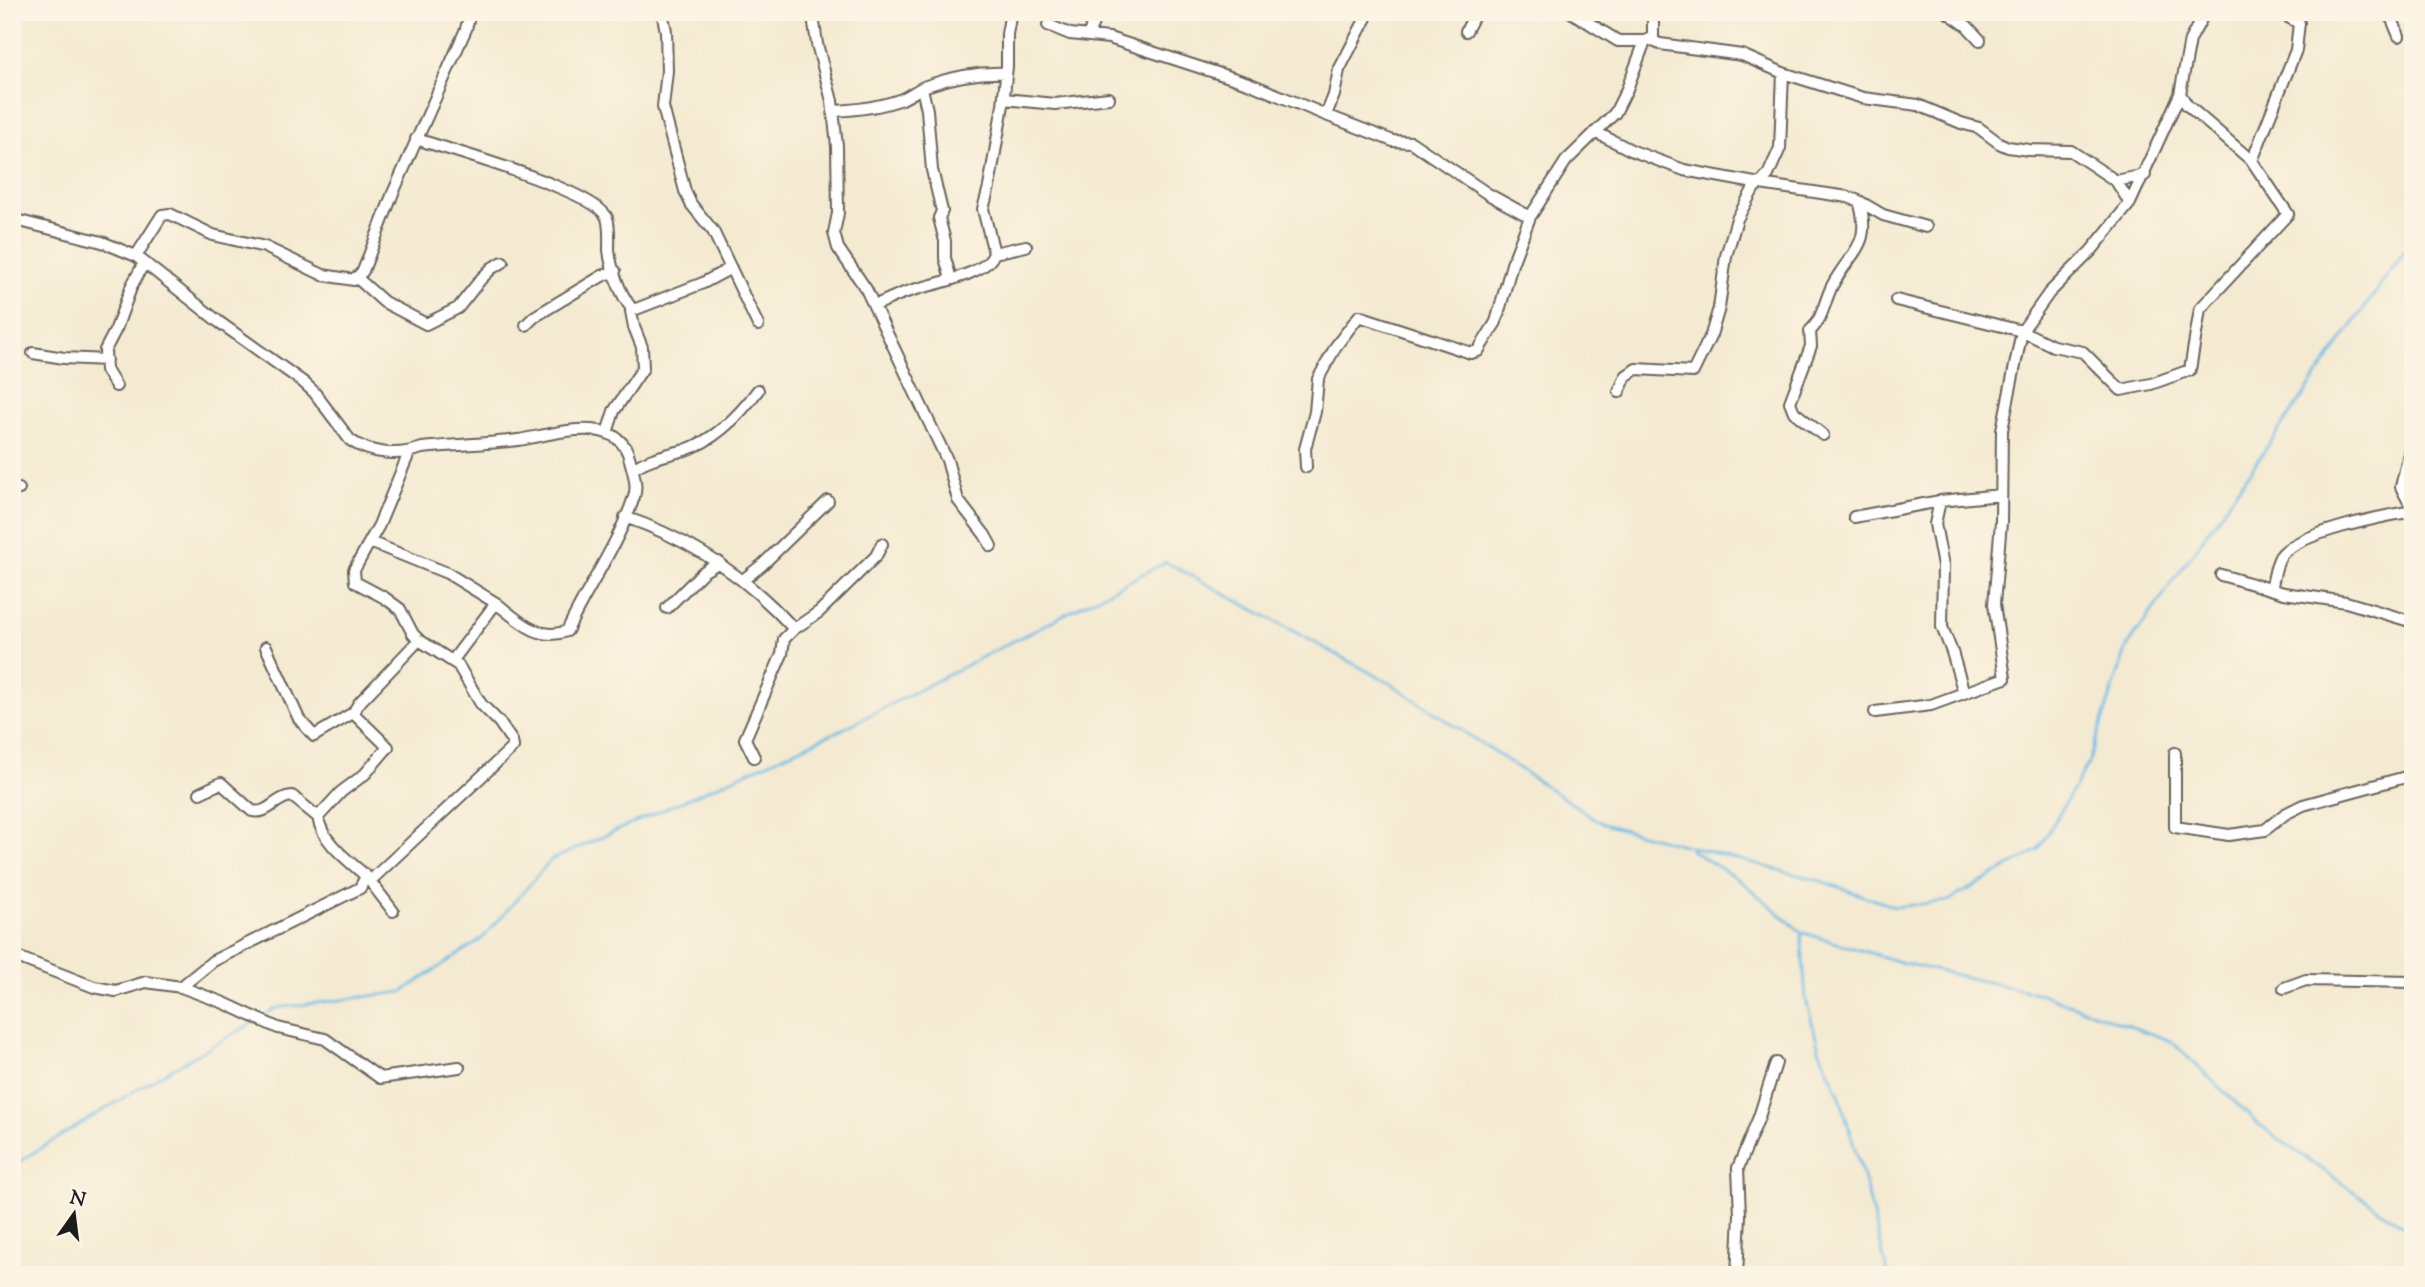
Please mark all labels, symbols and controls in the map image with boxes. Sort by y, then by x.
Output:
north arrow [38,1178,108,1248]
text: N [67,1185,88,1215]

